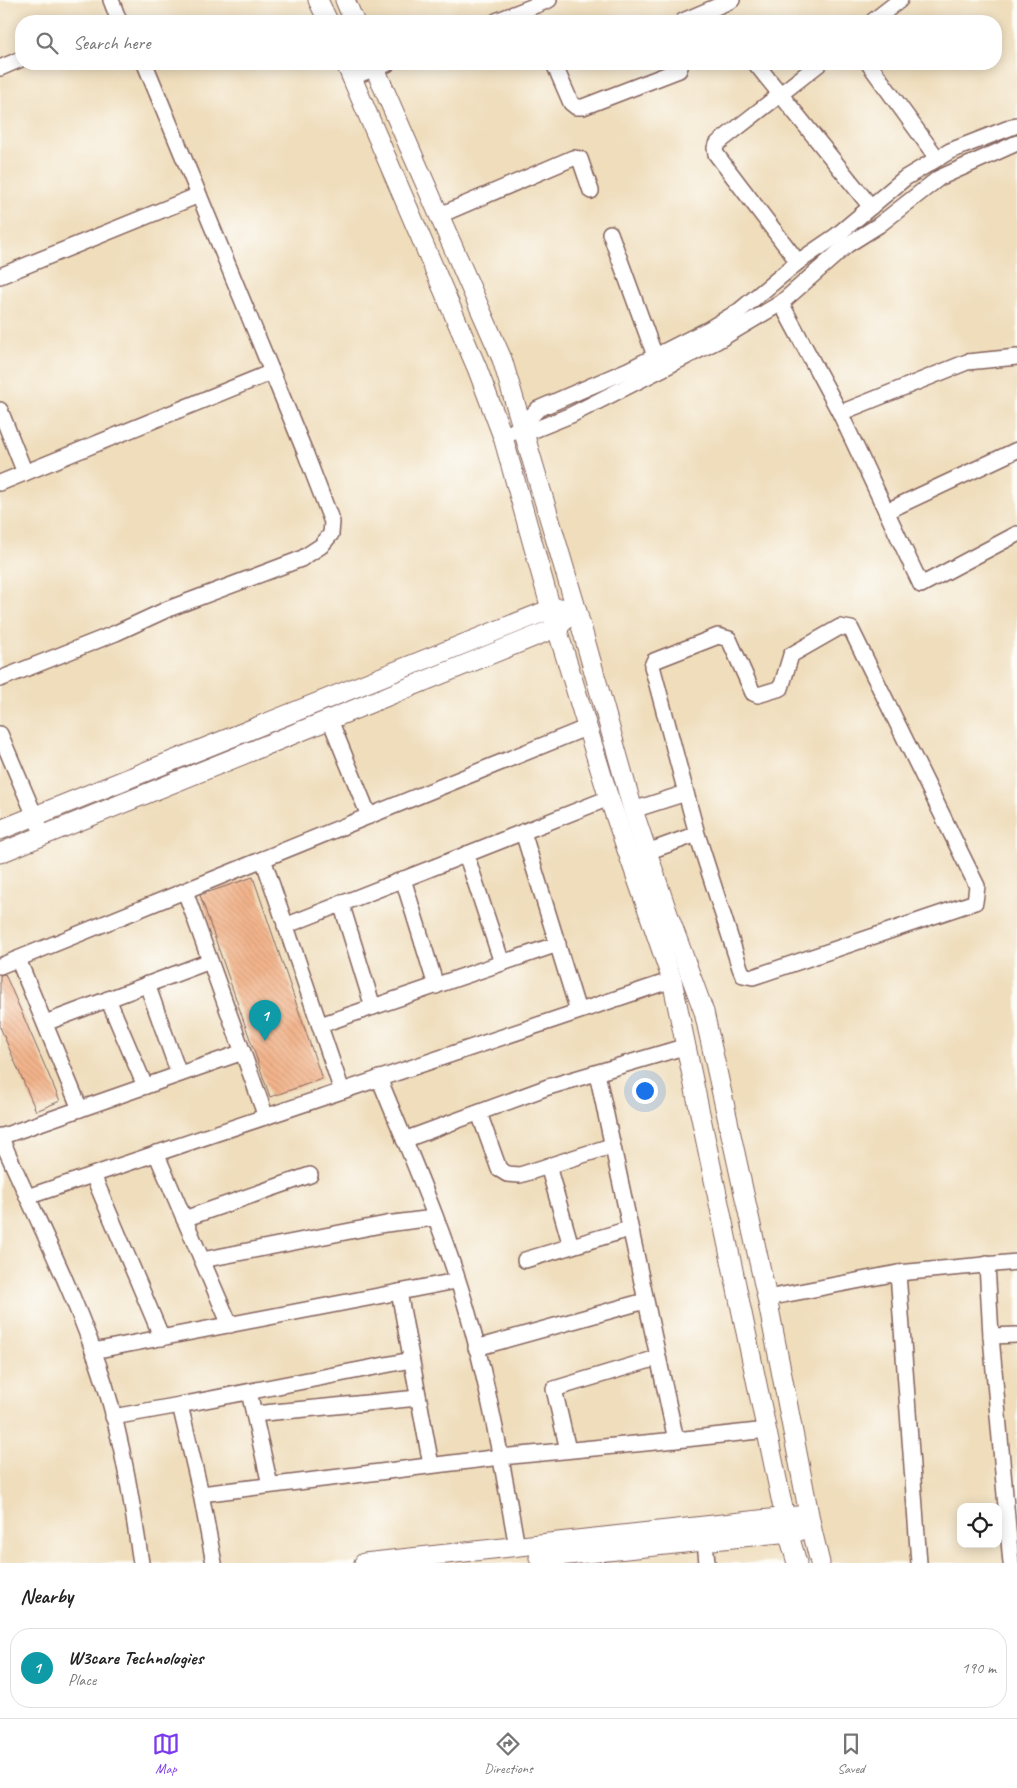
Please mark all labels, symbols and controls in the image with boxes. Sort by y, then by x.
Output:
search box [15,15,1002,70]
icon: search [33,29,61,57]
text: Search here [73,31,150,55]
pin: 1 [249,1000,281,1041]
your location [632,1078,658,1104]
map controls [957,1503,1002,1548]
button: locate [957,1503,1002,1548]
text: Nearby [20,1583,73,1609]
text: W3care Technologies [68,1646,203,1670]
text: 1 [33,1658,41,1678]
text: 190 m [962,1658,996,1678]
text: Place [68,1670,96,1690]
tab: Map [152,1730,180,1777]
tab: Directions [484,1730,533,1777]
tab: Saved [837,1730,865,1777]

